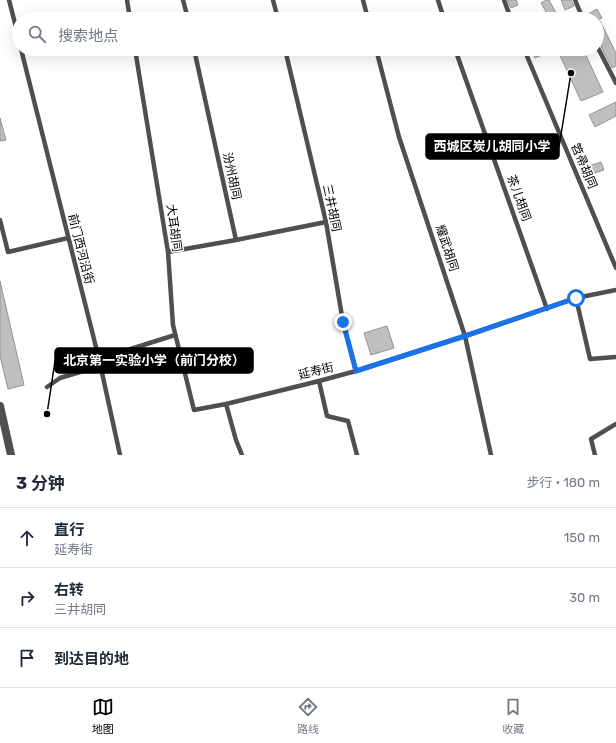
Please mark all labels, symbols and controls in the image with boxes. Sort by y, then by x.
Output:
search box [12,12,604,56]
icon: search [26,23,48,45]
text: 搜索地点 [58,27,118,45]
callout: 西城区炭儿胡同小学 [426,134,559,159]
text: 西城区炭儿胡同小学 [433,139,551,154]
street label: 笤帚胡同 [568,141,600,191]
street label: 汾州胡同 [220,151,244,201]
street label: 茶儿胡同 [504,173,534,223]
street label: 三井胡同 [320,183,344,233]
street label: 大耳胡同 [164,203,184,253]
street label: 前门西河沿街 [65,212,97,286]
street label: 耀武胡同 [433,223,461,273]
route start [567,289,585,307]
route end [334,313,352,331]
callout: 北京第一实验小学（前门分校） [55,348,253,373]
text: 北京第一实验小学（前门分校） [63,353,245,368]
street label: 延寿街 [297,360,335,382]
text: 3 分钟 [16,473,65,493]
text: 步行 · 180 m [527,475,600,490]
text: 直行 [54,521,84,539]
icon: ahead [16,527,38,549]
text: 150 m [564,530,600,545]
text: 延寿街 [54,542,93,557]
text: 右转 [54,581,84,599]
icon: right [16,587,38,609]
text: 30 m [569,590,600,605]
text: 三井胡同 [54,602,106,617]
icon: arrive [16,647,38,669]
text: 到达目的地 [54,650,129,668]
tab: 地图 [92,696,114,736]
tab: 路线 [297,696,319,736]
tab: 收藏 [502,696,524,736]

